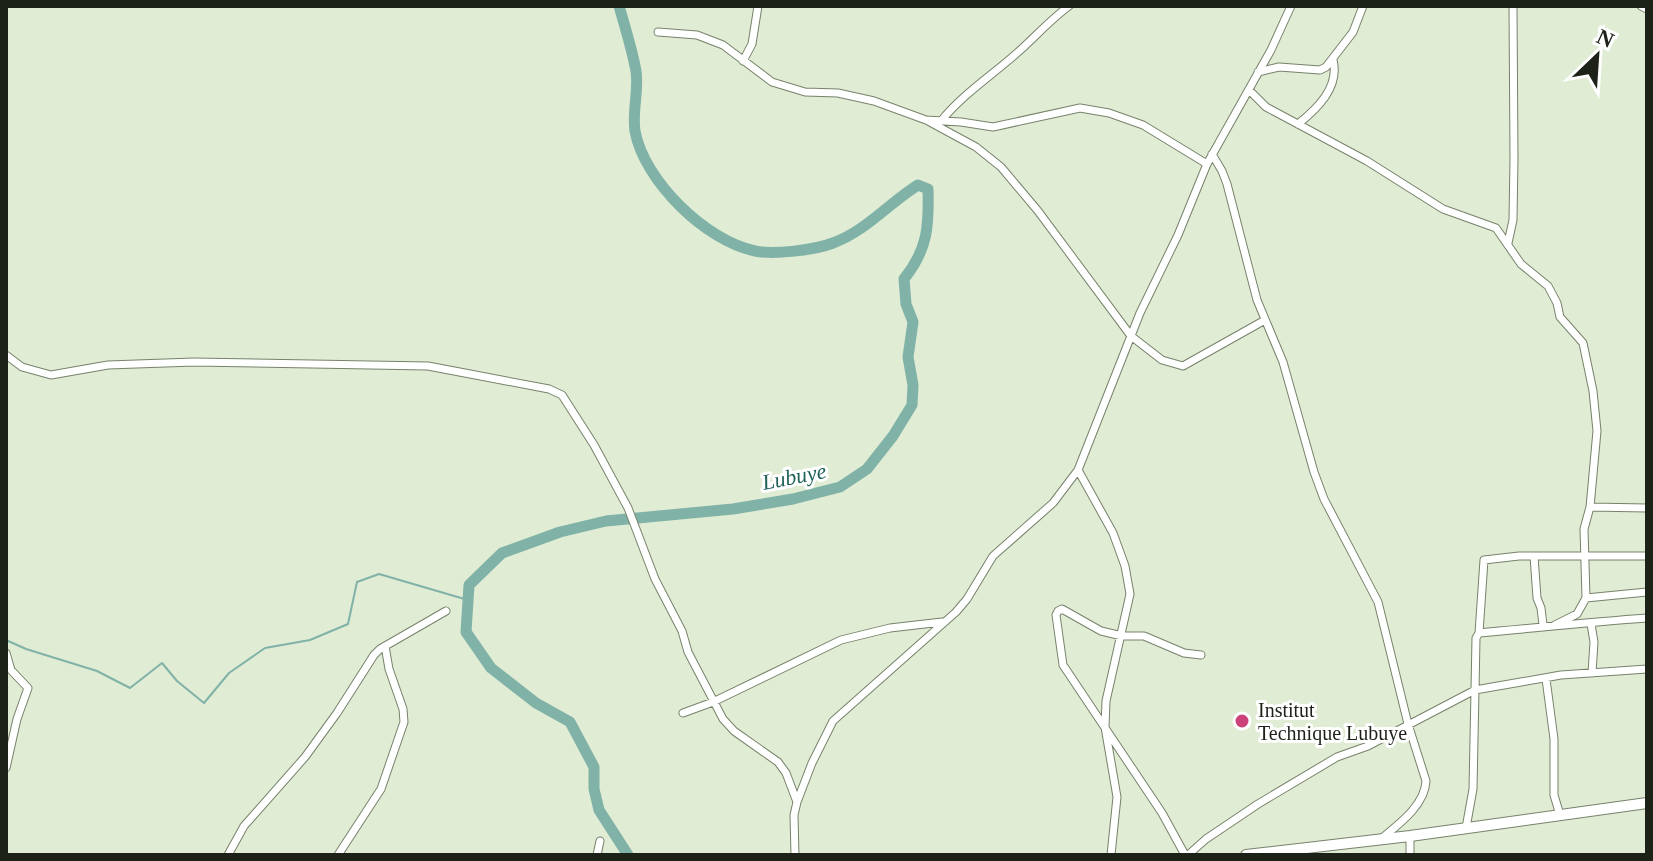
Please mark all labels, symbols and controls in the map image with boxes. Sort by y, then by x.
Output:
north arrow [1557,16,1637,96]
text: N [1593,24,1618,53]
water label: Lubuye [759,458,828,495]
place label: Institut Technique Lubuye [1258,699,1407,745]
marker: Institut Technique Lubuye [1233,712,1251,730]

